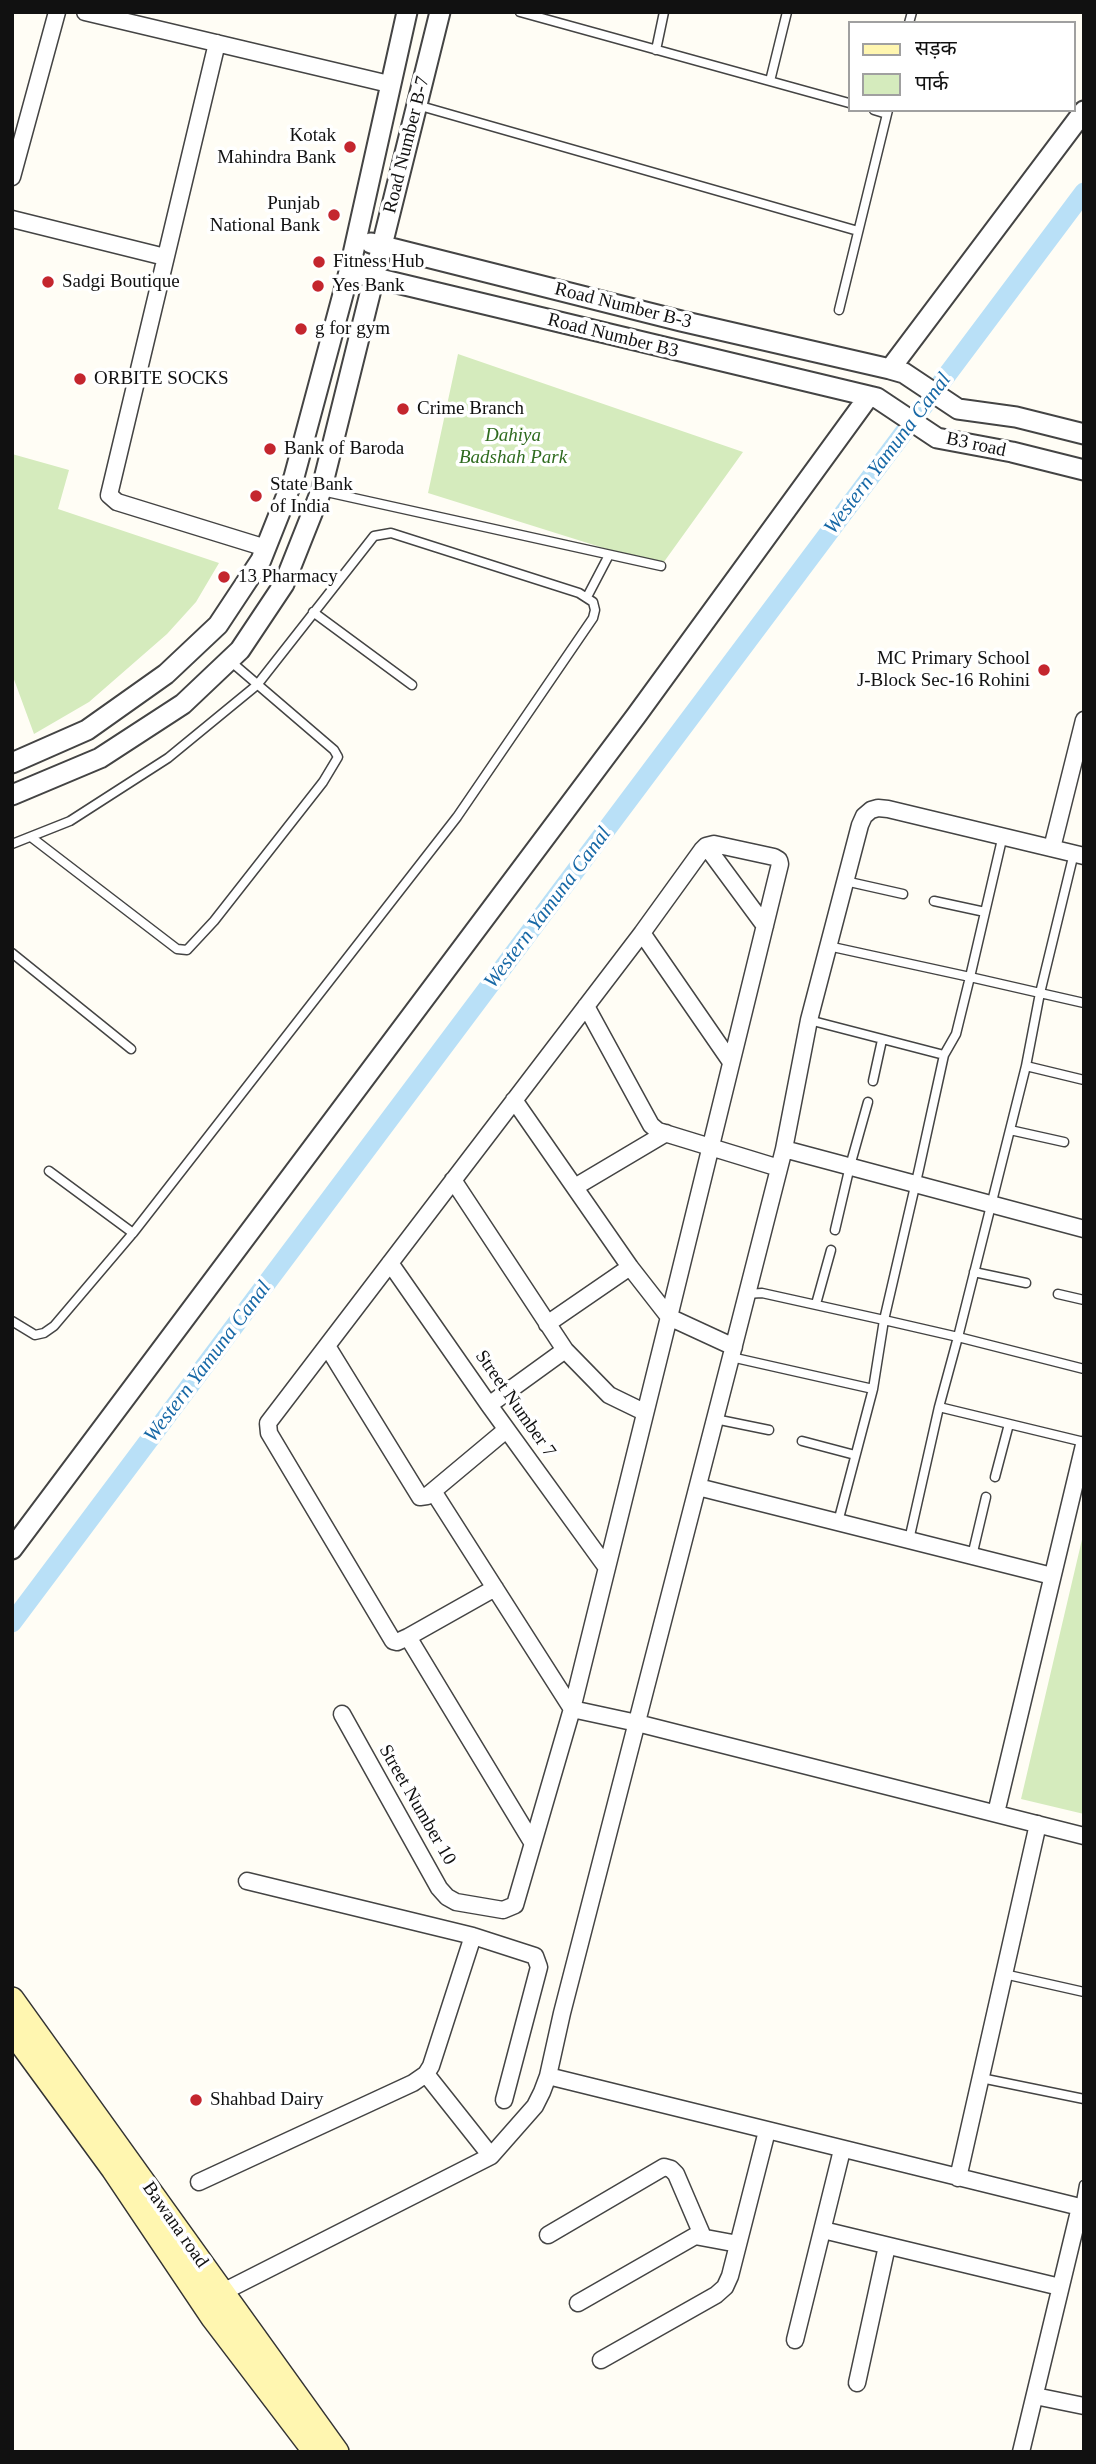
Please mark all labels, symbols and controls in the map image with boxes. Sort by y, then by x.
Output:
legend [848,21,1075,112]
text: सड़क [915,36,957,64]
street label: Road Number B-7 [377,65,437,225]
text: पार्क [915,71,949,99]
place label: Kotak Mahindra Bank [200,125,336,169]
marker: Kotak Mahindra Bank [342,139,358,155]
place label: Punjab National Bank [195,193,320,237]
marker: Punjab National Bank [326,207,342,223]
place label: Fitness Hub [333,251,438,273]
marker: Fitness Hub [311,254,327,270]
place label: Sadgi Boutique [62,271,198,293]
marker: Sadgi Boutique [40,274,56,290]
place label: Yes Bank [332,275,411,297]
street label: Road Number B-3 [543,276,703,336]
marker: Yes Bank [310,278,326,294]
street label: Road Number B3 [536,306,690,366]
place label: g for gym [315,318,402,340]
marker: g for gym [293,321,309,337]
water label: Western Yamuna Canal [809,355,967,553]
place label: ORBITE SOCKS [94,368,225,390]
marker: ORBITE SOCKS [72,371,88,387]
place label: Crime Branch [417,398,538,420]
marker: Crime Branch [395,401,411,417]
park label: Dahiya Badshah Park [451,425,575,469]
street label: B3 road [940,427,1012,463]
place label: Bank of Baroda [284,438,421,460]
marker: Bank of Baroda [262,441,278,457]
place label: State Bank of India [270,474,365,518]
marker: State Bank of India [248,488,264,504]
place label: 13 Pharmacy [238,566,353,588]
marker: 13 Pharmacy [216,569,232,585]
place label: MC Primary School J-Block Sec-16 Rohini [846,648,1030,692]
marker: MC Primary School J-Block Sec-16 Rohini [1036,662,1052,678]
water label: Western Yamuna Canal [469,809,627,1007]
water label: Western Yamuna Canal [129,1263,287,1461]
street label: Street Number 7 [463,1337,567,1471]
street label: Street Number 10 [368,1731,466,1879]
place label: Shahbad Dairy [210,2089,341,2111]
marker: Shahbad Dairy [188,2092,204,2108]
street label: Bawana road [132,2170,218,2280]

